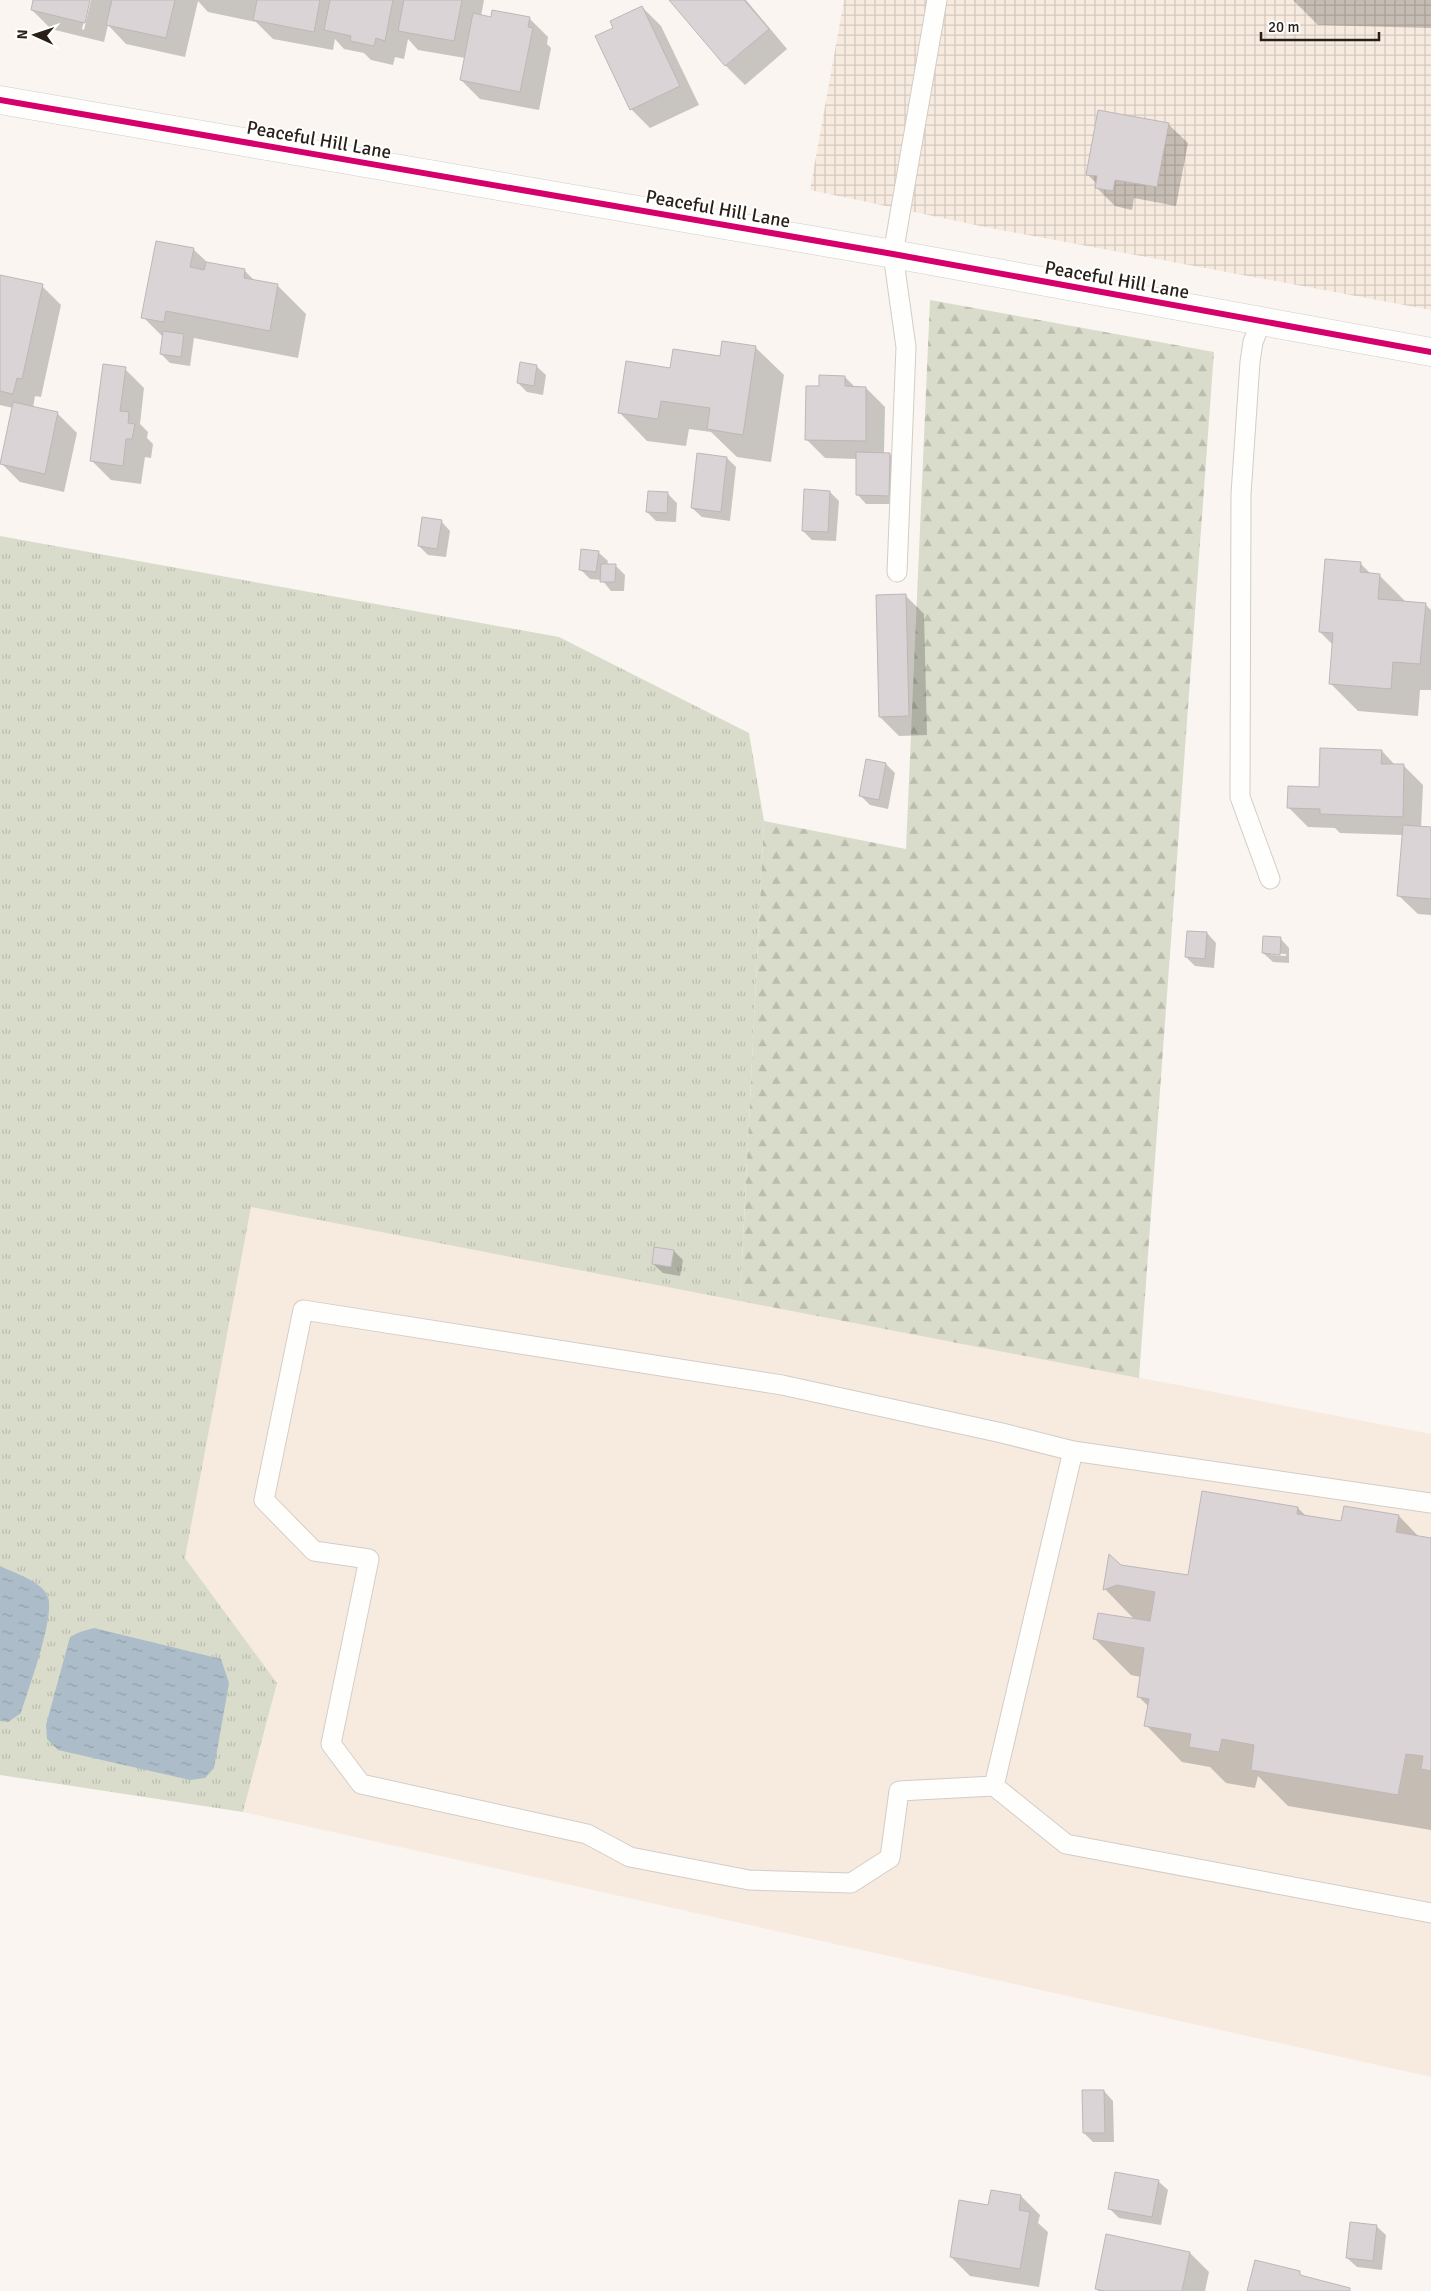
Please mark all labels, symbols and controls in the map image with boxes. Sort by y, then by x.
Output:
north arrow [10,10,60,60]
scale bar [1261,10,1378,42]
text: 20 m [1268,18,1299,36]
text: N [14,29,31,40]
street label: Peaceful Hill Lane [245,115,393,165]
street label: Peaceful Hill Lane [644,184,792,234]
street label: Peaceful Hill Lane [1043,255,1191,305]

